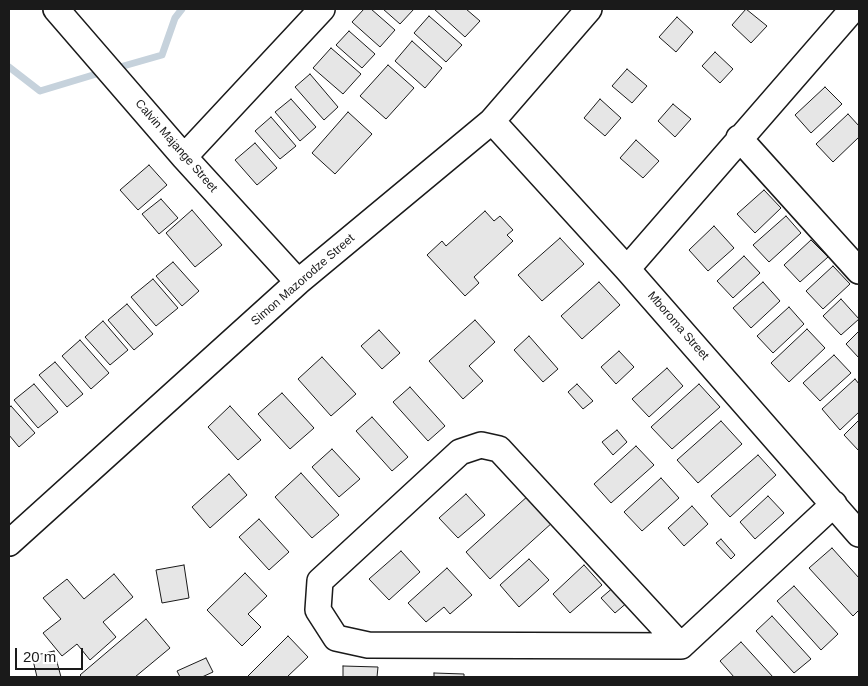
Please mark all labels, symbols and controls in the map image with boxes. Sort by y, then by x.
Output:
street label: Calvin Majange Street [132,97,220,195]
street label: Simon Mazorodze Street [248,231,358,329]
street label: Mboroma Street [644,289,712,363]
scale bar [18,638,85,670]
text: 20 m [23,648,56,665]

